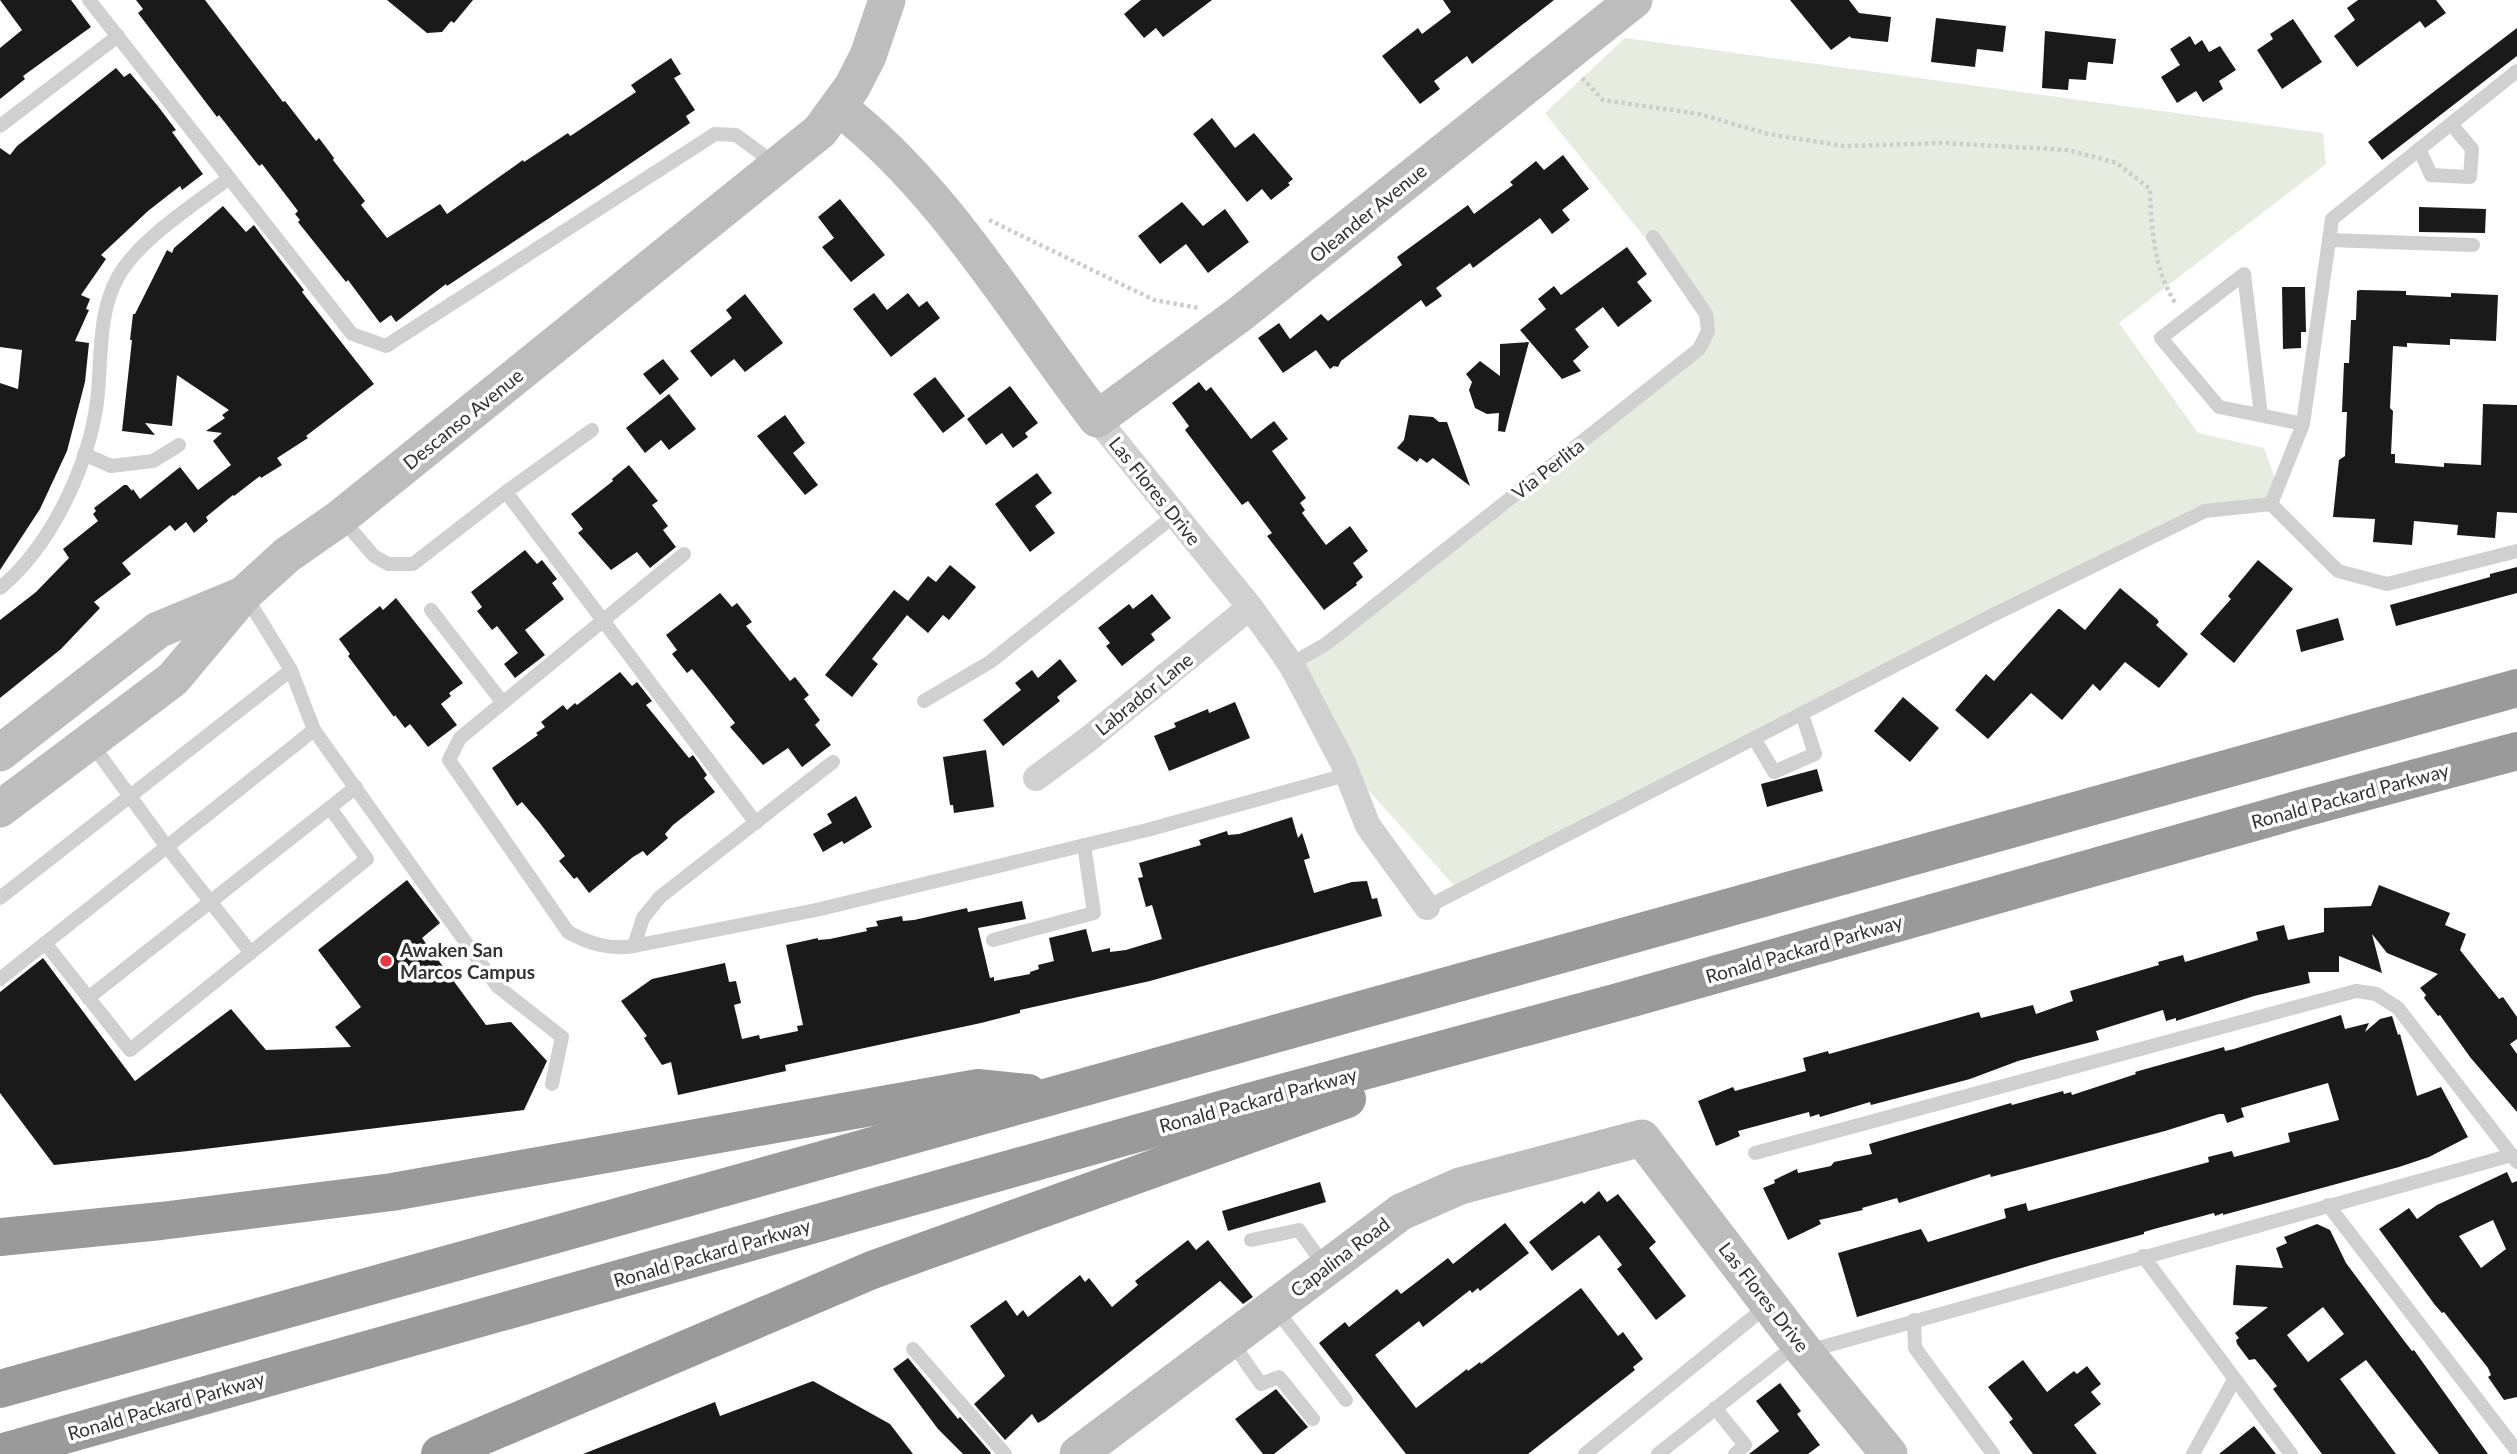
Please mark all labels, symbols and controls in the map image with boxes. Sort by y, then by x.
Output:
street label: Oleander Avenue [1305,158,1431,267]
street label: Descanso Avenue [398,363,527,474]
street label: Las Flores Drive [1105,432,1206,550]
street label: Via Perlita [1507,433,1588,504]
street label: Labrador Lane [1090,647,1197,740]
street label: Ronald Packard Parkway [2248,758,2451,833]
street label: Ronald Packard Parkway [1703,909,1905,988]
place label: Awaken San Marcos Campus [399,938,535,983]
marker: Awaken San Marcos Campus [378,953,394,969]
street label: Ronald Packard Parkway [1156,1062,1359,1137]
street label: Capalina Road [1286,1212,1394,1301]
street label: Ronald Packard Parkway [611,1213,813,1292]
street label: Las Flores Drive [1714,1237,1814,1356]
street label: Ronald Packard Parkway [65,1366,267,1445]

